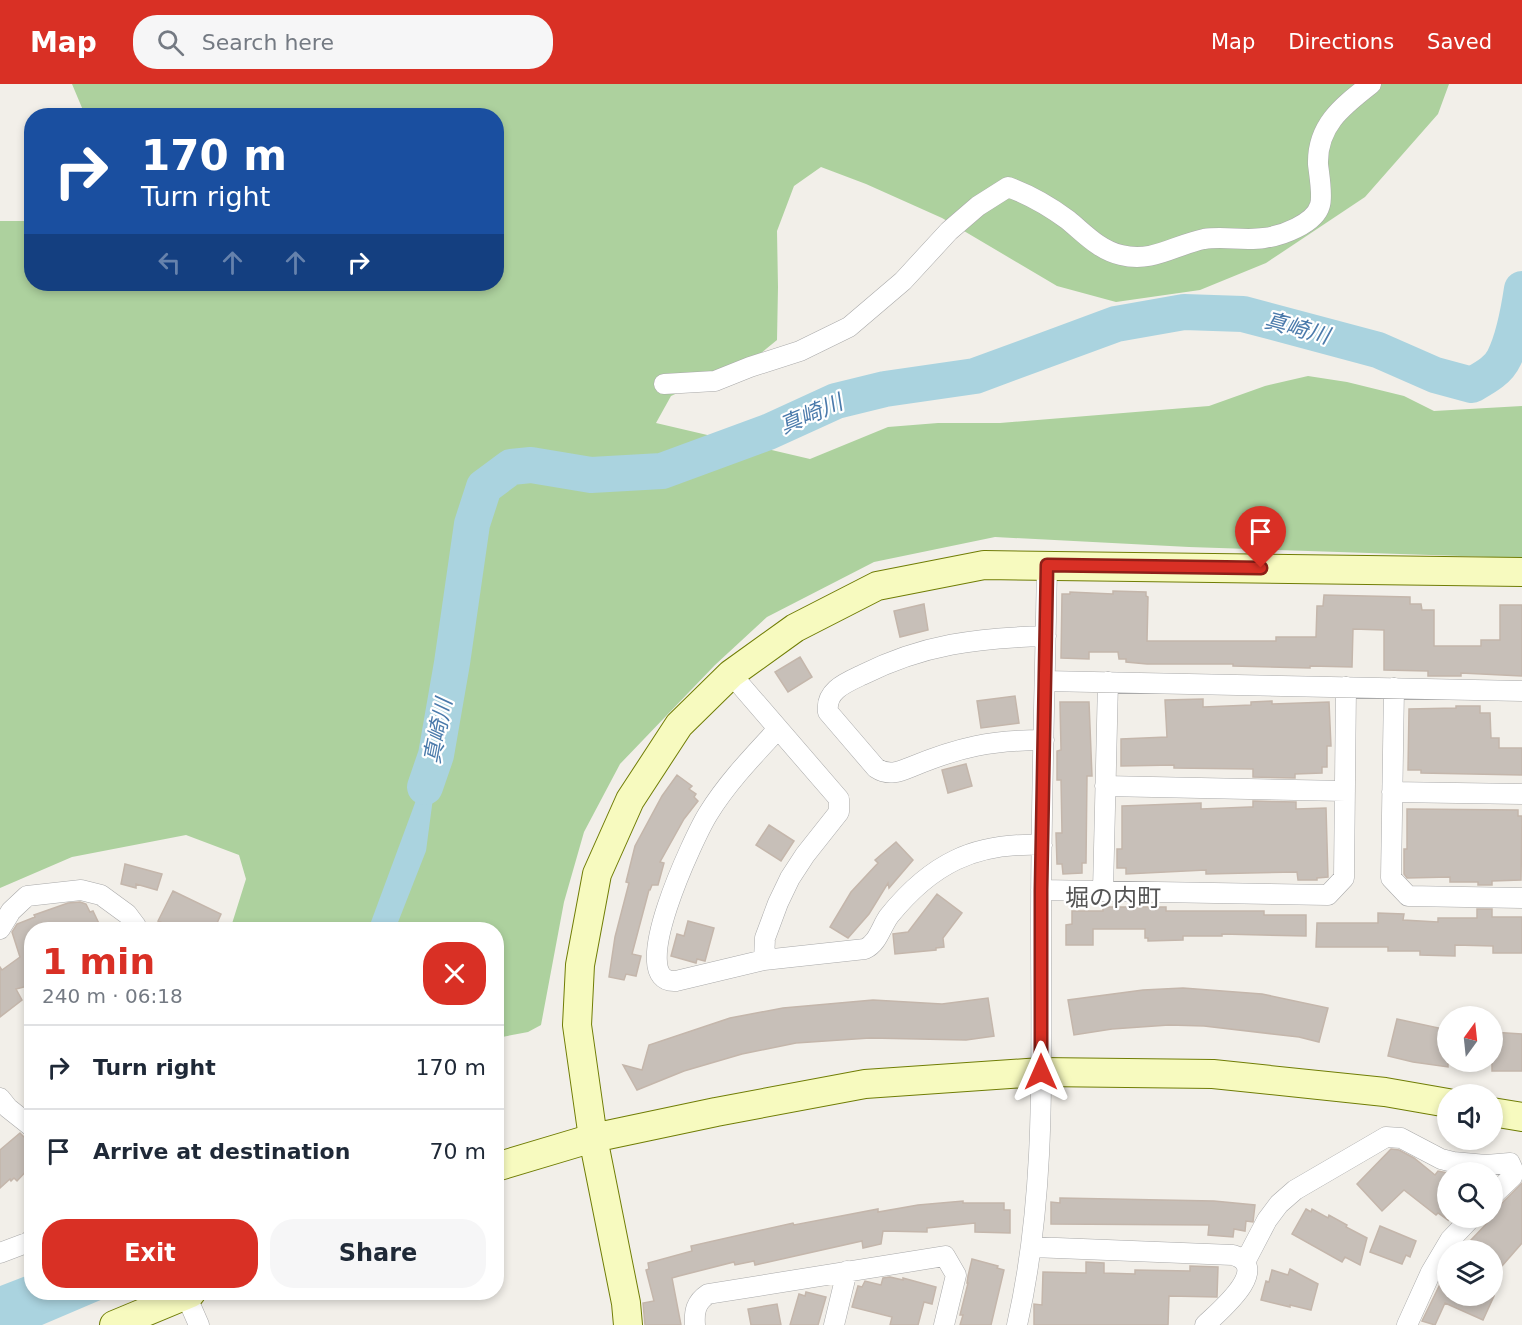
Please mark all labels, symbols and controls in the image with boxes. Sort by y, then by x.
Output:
search box [133,15,553,69]
text: Map [30,26,97,59]
icon: search [154,26,187,59]
text: Search here [202,30,334,55]
text: Map [1211,30,1255,54]
text: Directions [1288,30,1394,54]
text: Saved [1427,30,1492,54]
text: 170 m [141,131,287,180]
icon: right [42,132,120,210]
text: Turn right [141,181,270,212]
icon: left [153,246,186,279]
icon: ahead [216,246,249,279]
icon: ahead [279,246,312,279]
icon: right [342,246,375,279]
water label: 真崎川 [1262,307,1334,349]
water label: 真崎川 [776,389,848,438]
pin [1235,506,1286,568]
icon: arrive [1244,515,1277,548]
water label: 真崎川 [419,694,457,766]
district label: 堀の内町 [1065,884,1161,912]
text: 1 min [42,941,155,982]
button: close [423,942,486,1005]
text: 240 m · 06:18 [42,984,183,1008]
north arrow [1437,1006,1503,1072]
map controls [1437,1006,1503,1306]
position arrow [1009,1040,1073,1104]
icon: right [42,1051,75,1084]
text: Turn right [93,1055,216,1080]
text: 170 m [416,1055,486,1080]
button: sound [1437,1084,1503,1150]
icon: arrive [42,1135,75,1168]
text: Arrive at destination [93,1139,350,1164]
text: 70 m [430,1139,486,1164]
button: search [1437,1162,1503,1228]
button: Exit [42,1219,258,1288]
button: Share [270,1219,486,1288]
button: layers [1437,1240,1503,1306]

